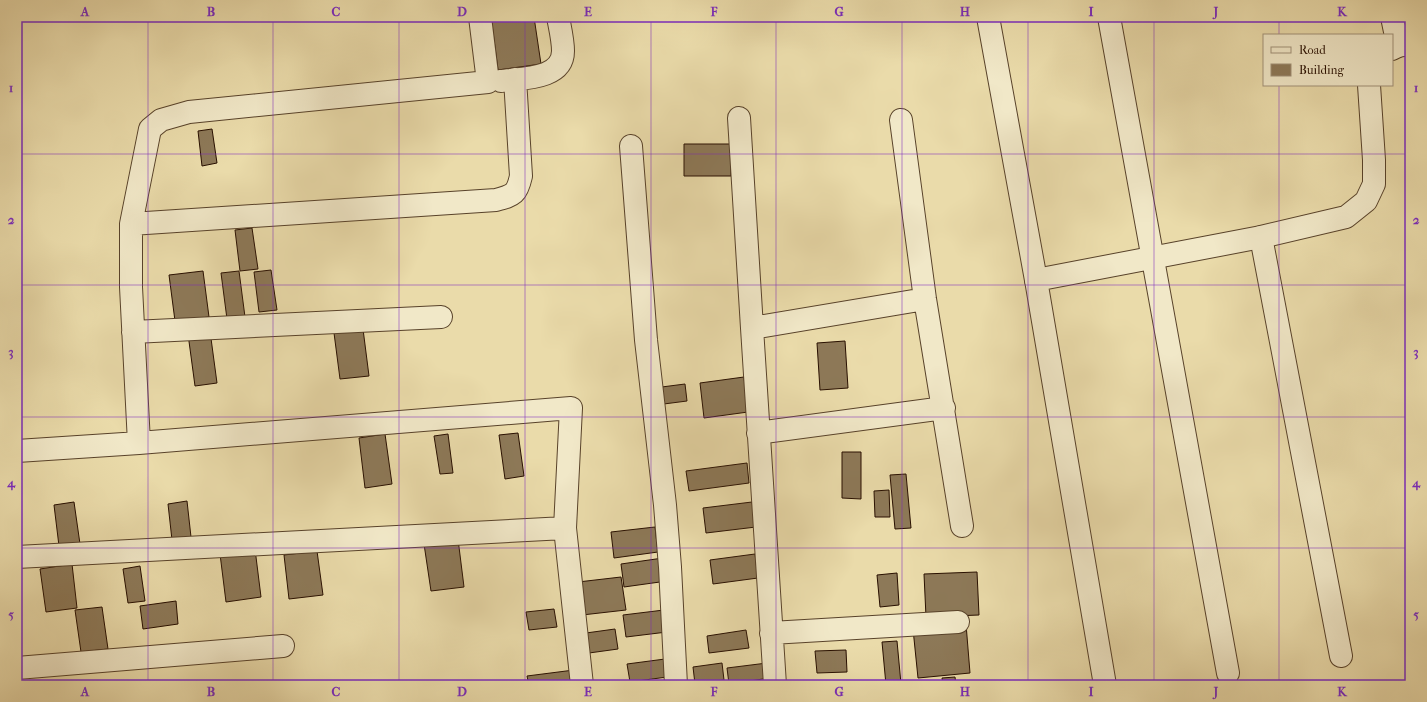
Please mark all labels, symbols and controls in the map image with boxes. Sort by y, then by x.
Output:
text: A [80,4,90,19]
text: B [207,4,216,19]
text: C [332,4,341,19]
text: D [457,4,467,19]
text: E [584,4,592,19]
text: F [710,4,718,19]
text: G [834,4,844,19]
text: H [960,4,971,19]
text: I [1088,4,1094,19]
text: J [1212,4,1219,20]
text: K [1337,4,1348,19]
legend [1263,34,1393,86]
text: Road [1299,43,1326,57]
text: Building [1299,63,1344,77]
text: 1 [9,80,14,95]
text: 1 [1414,80,1419,95]
text: 2 [8,212,15,227]
text: 2 [1413,212,1420,227]
text: 3 [8,344,14,360]
text: 3 [1413,344,1419,360]
text: 4 [6,475,16,491]
text: 4 [1411,475,1421,491]
text: 5 [8,607,14,622]
text: 5 [1413,607,1419,622]
text: A [80,684,90,699]
text: B [207,684,216,699]
text: C [332,684,341,699]
text: D [457,684,467,699]
text: E [584,684,592,699]
text: F [710,684,718,699]
text: G [834,684,844,699]
text: H [960,684,971,699]
text: I [1088,684,1094,699]
text: J [1212,684,1219,700]
text: K [1337,684,1348,699]

